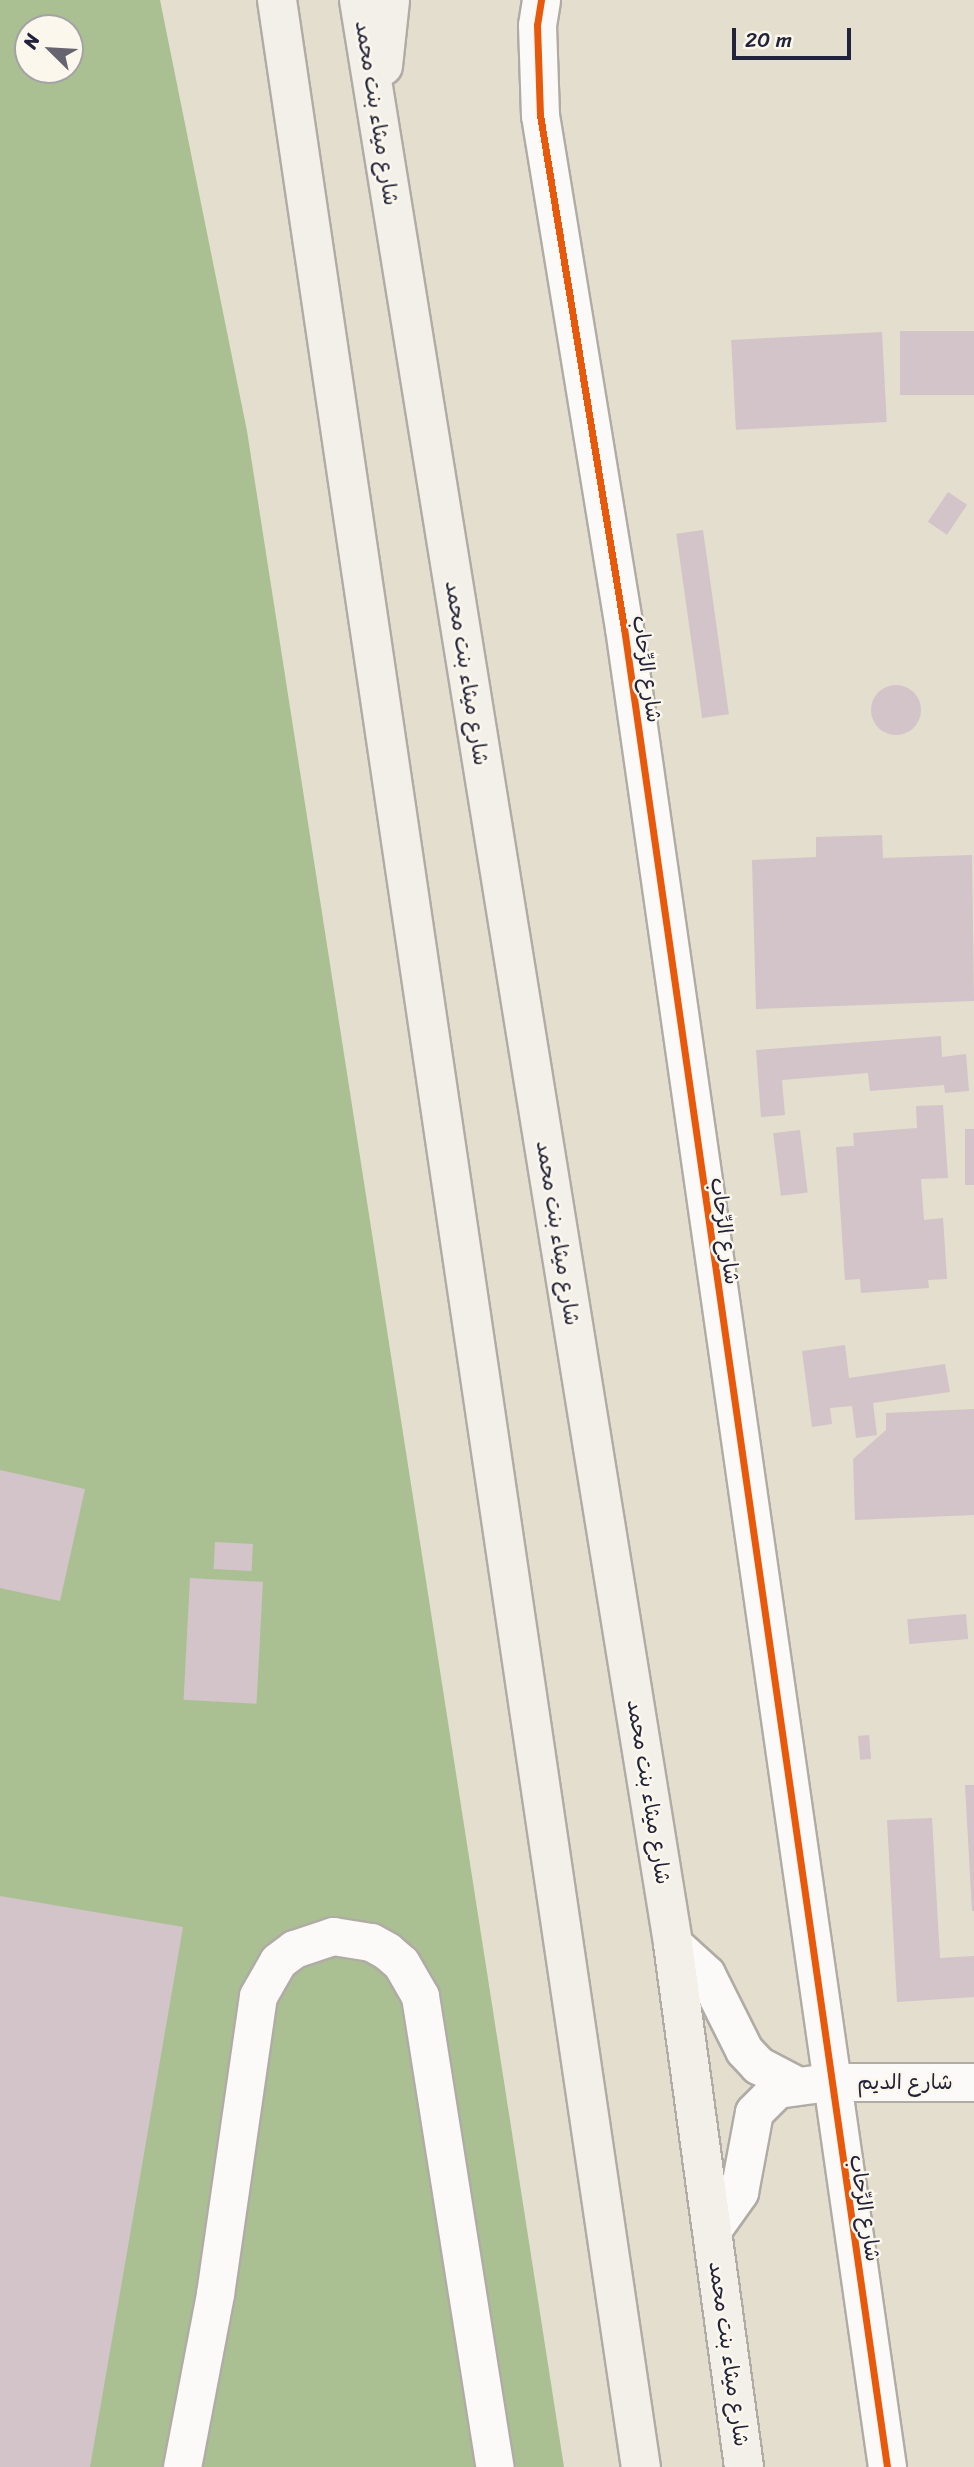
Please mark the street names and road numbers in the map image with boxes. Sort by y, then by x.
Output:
street label: شارع ميثاء بنت محمد [350,19,404,207]
street label: شارع ميثاء بنت محمد [440,579,494,767]
street label: شارع الرِّحاب [627,614,667,724]
street label: شارع ميثاء بنت محمد [531,1139,585,1327]
street label: شارع الرِّحاب [705,1176,745,1286]
street label: شارع ميثاء بنت محمد [622,1698,676,1886]
street label: شارع الديم [857,2069,953,2095]
street label: شارع الرِّحاب [844,2153,886,2263]
street label: شارع ميثاء بنت محمد [704,2260,754,2448]

